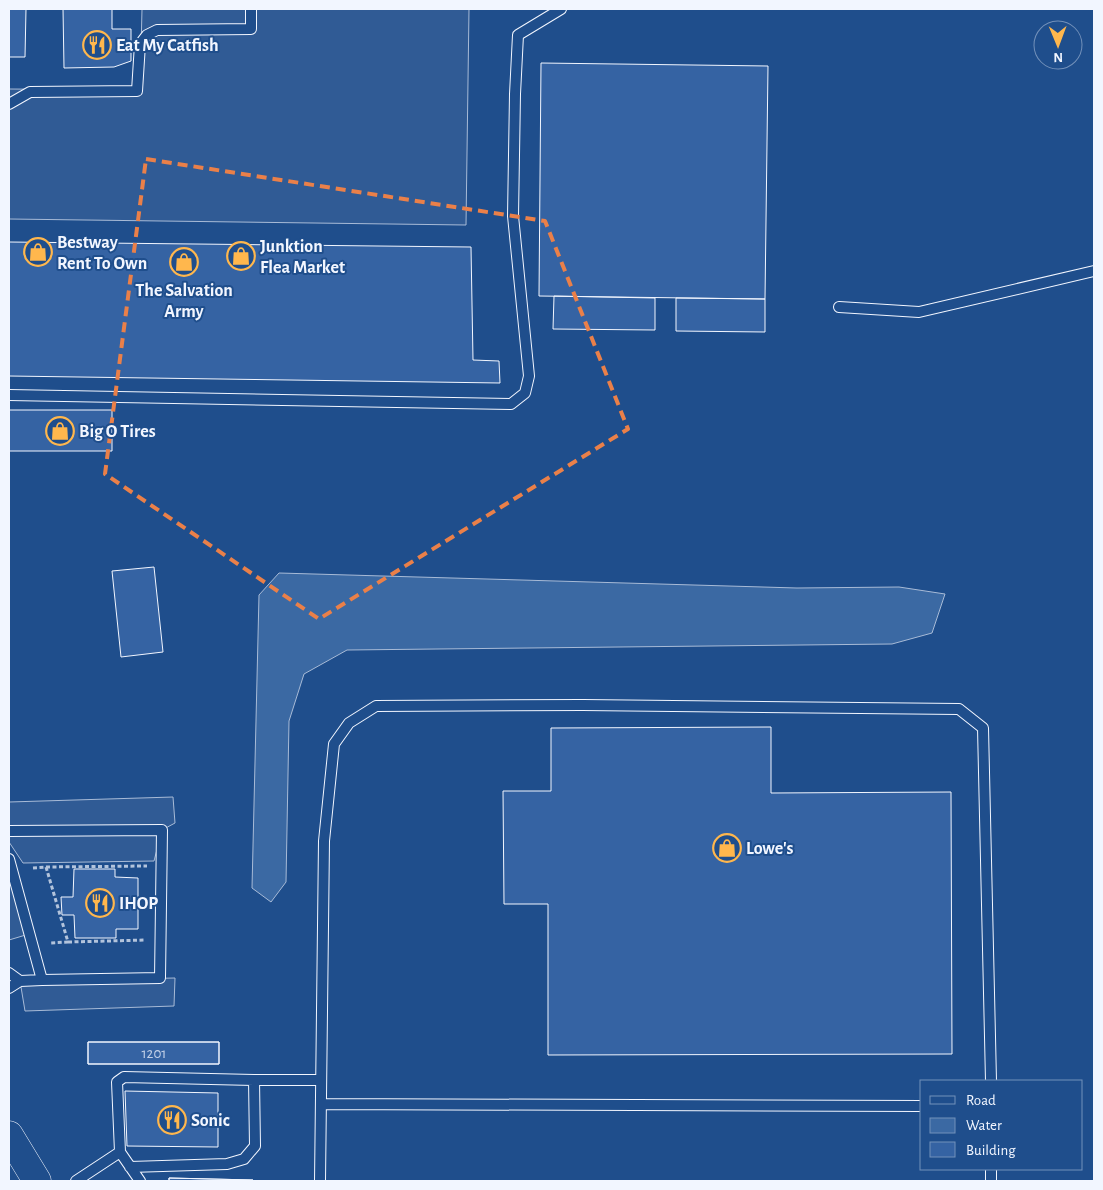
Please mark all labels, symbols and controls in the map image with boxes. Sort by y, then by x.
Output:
north arrow [1033,20,1083,70]
restaurant icon: Eat My Catfish [82,30,112,60]
place label: Eat My Catfish [116,37,219,55]
text: N [1053,50,1063,64]
place label: Bestway Rent To Own [57,234,147,273]
shop icon: Bestway Rent To Own [23,237,53,267]
place label: Junktion Flea Market [260,238,345,277]
shop icon: Junktion Flea Market [226,241,256,271]
shop icon: The Salvation Army [169,247,199,277]
place label: The Salvation Army [135,282,233,321]
shop icon: Big O Tires [45,416,75,446]
place label: Big O Tires [79,423,156,441]
shop icon: Lowe's [712,833,742,863]
place label: Lowe's [746,840,793,858]
restaurant icon: IHOP [85,888,115,918]
place label: IHOP [119,895,158,913]
house number: 1201 [141,1046,167,1061]
legend [920,1080,1083,1170]
text: Road [966,1093,996,1108]
restaurant icon: Sonic [157,1105,187,1135]
place label: Sonic [191,1112,230,1130]
text: Water [966,1118,1002,1133]
text: Building [966,1143,1016,1158]

